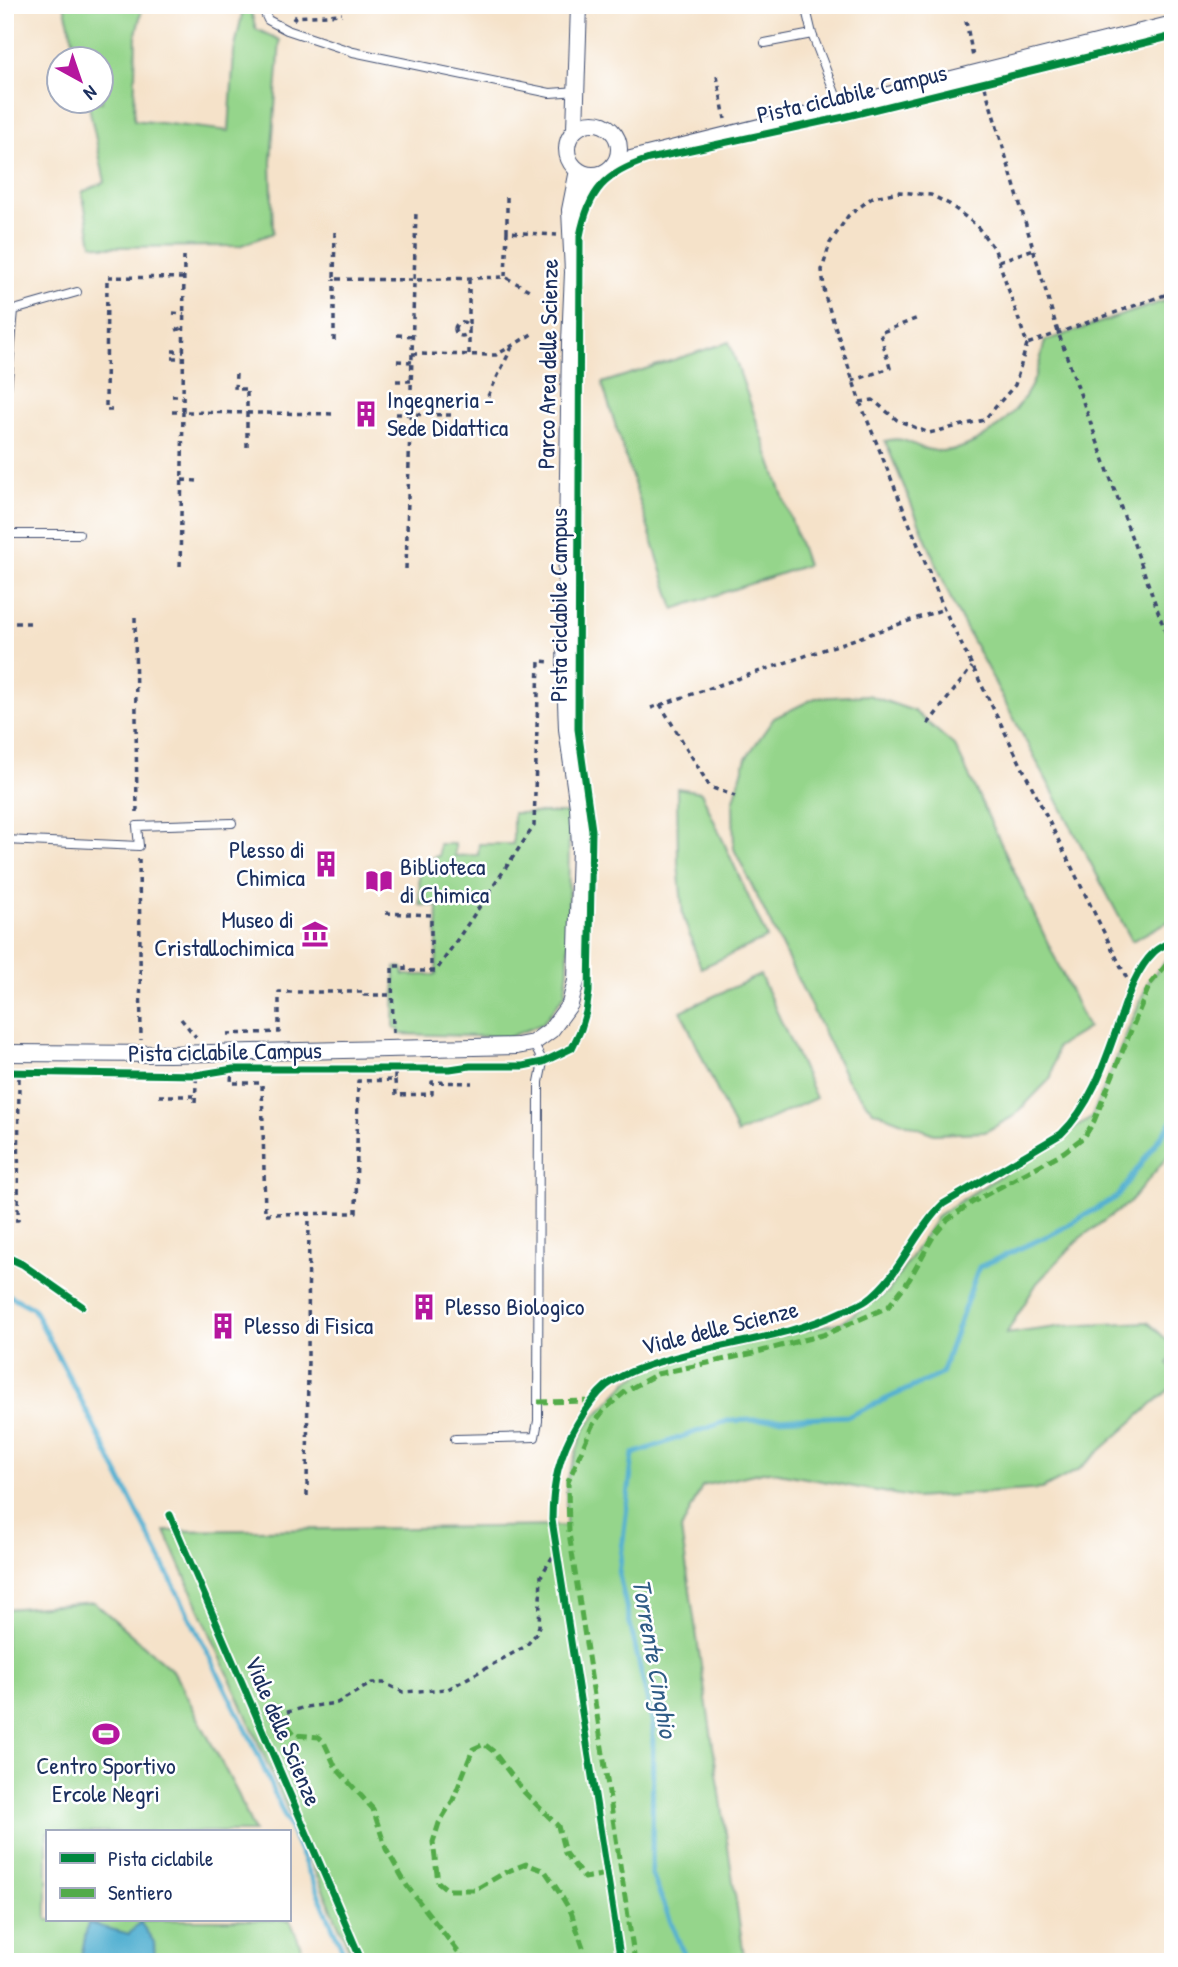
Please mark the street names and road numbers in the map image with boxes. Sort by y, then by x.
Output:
street label: Pista ciclabile Campus [754,56,950,130]
street label: Parco Area delle Scienze [529,258,565,469]
street label: Pista ciclabile Campus [542,508,574,702]
street label: Pista ciclabile Campus [128,1033,322,1069]
street label: Viale delle Scienze [638,1292,802,1362]
street label: Viale delle Scienze [238,1651,330,1811]

